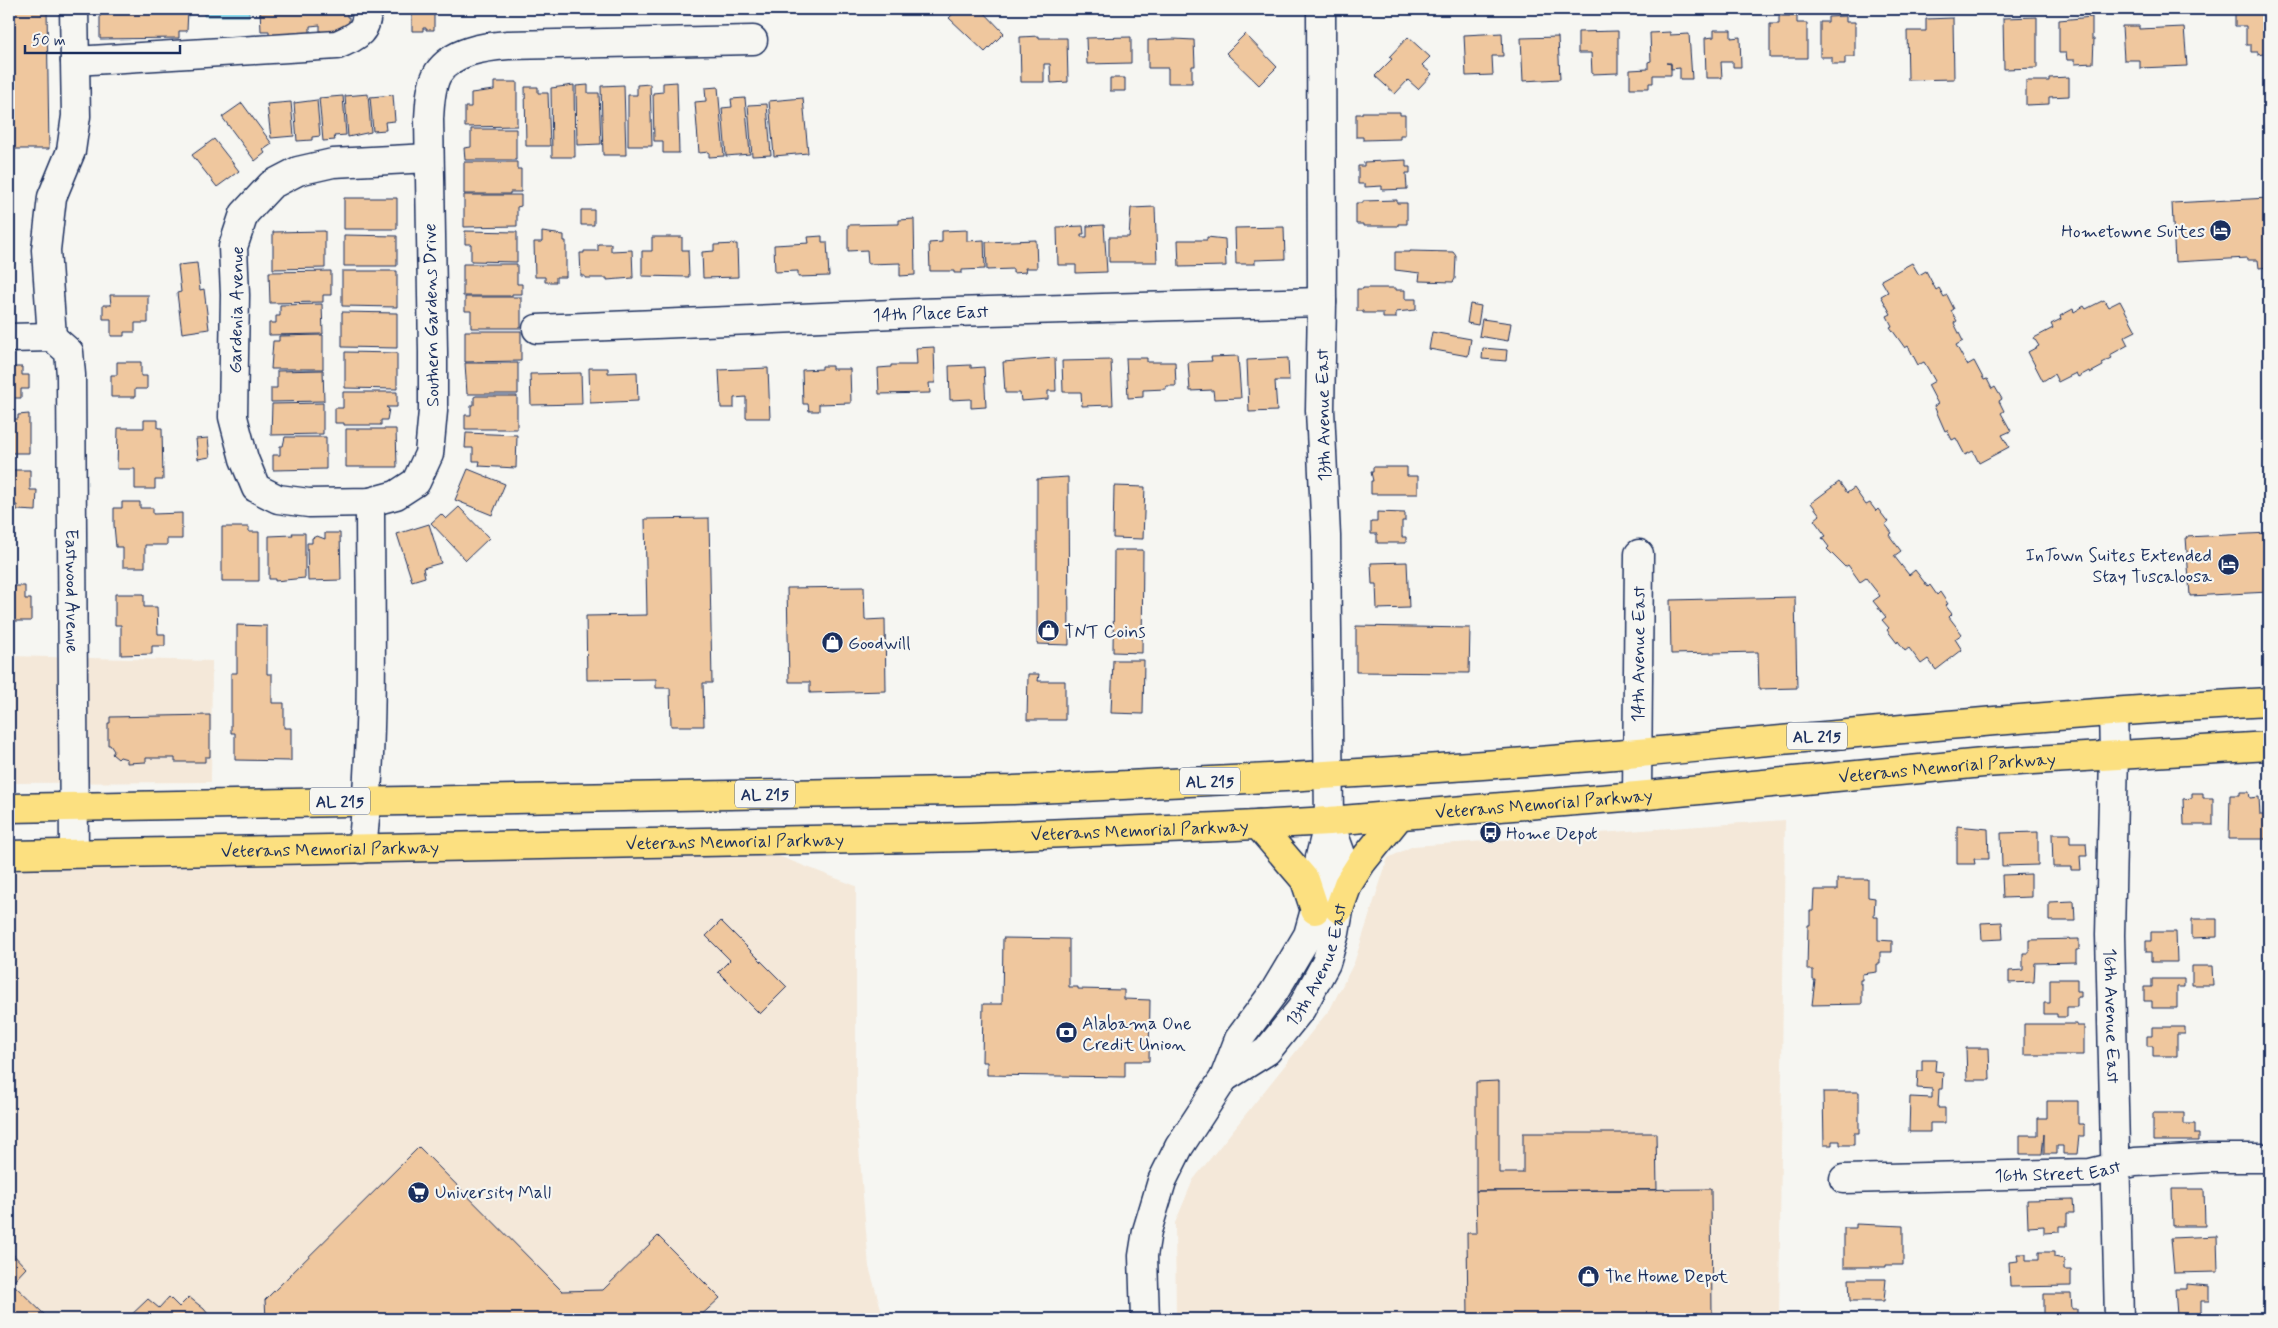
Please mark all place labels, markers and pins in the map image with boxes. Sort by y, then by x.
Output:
hotel icon: Hometowne Suites [2209,219,2233,243]
place label: Hometowne Suites [2061,220,2205,244]
place label: InTown Suites Extended Stay Tuscaloosa [2026,544,2212,589]
hotel icon: InTown Suites Extended Stay Tuscaloosa [2216,553,2240,577]
shop icon: TNT Coins [1036,619,1060,643]
place label: TNT Coins [1064,620,1146,644]
shop icon: Goodwill [820,631,844,655]
place label: Goodwill [848,632,911,656]
bus stop icon: Home Depot [1478,821,1502,845]
place label: Home Depot [1506,822,1598,846]
place label: Alabama One Credit Union [1082,1012,1191,1057]
bank icon: Alabama One Credit Union [1054,1021,1078,1045]
supermarket icon: University Mall [407,1180,431,1204]
place label: University Mall [435,1181,551,1205]
shop icon: The Home Depot [1577,1264,1601,1288]
place label: The Home Depot [1605,1265,1729,1289]

